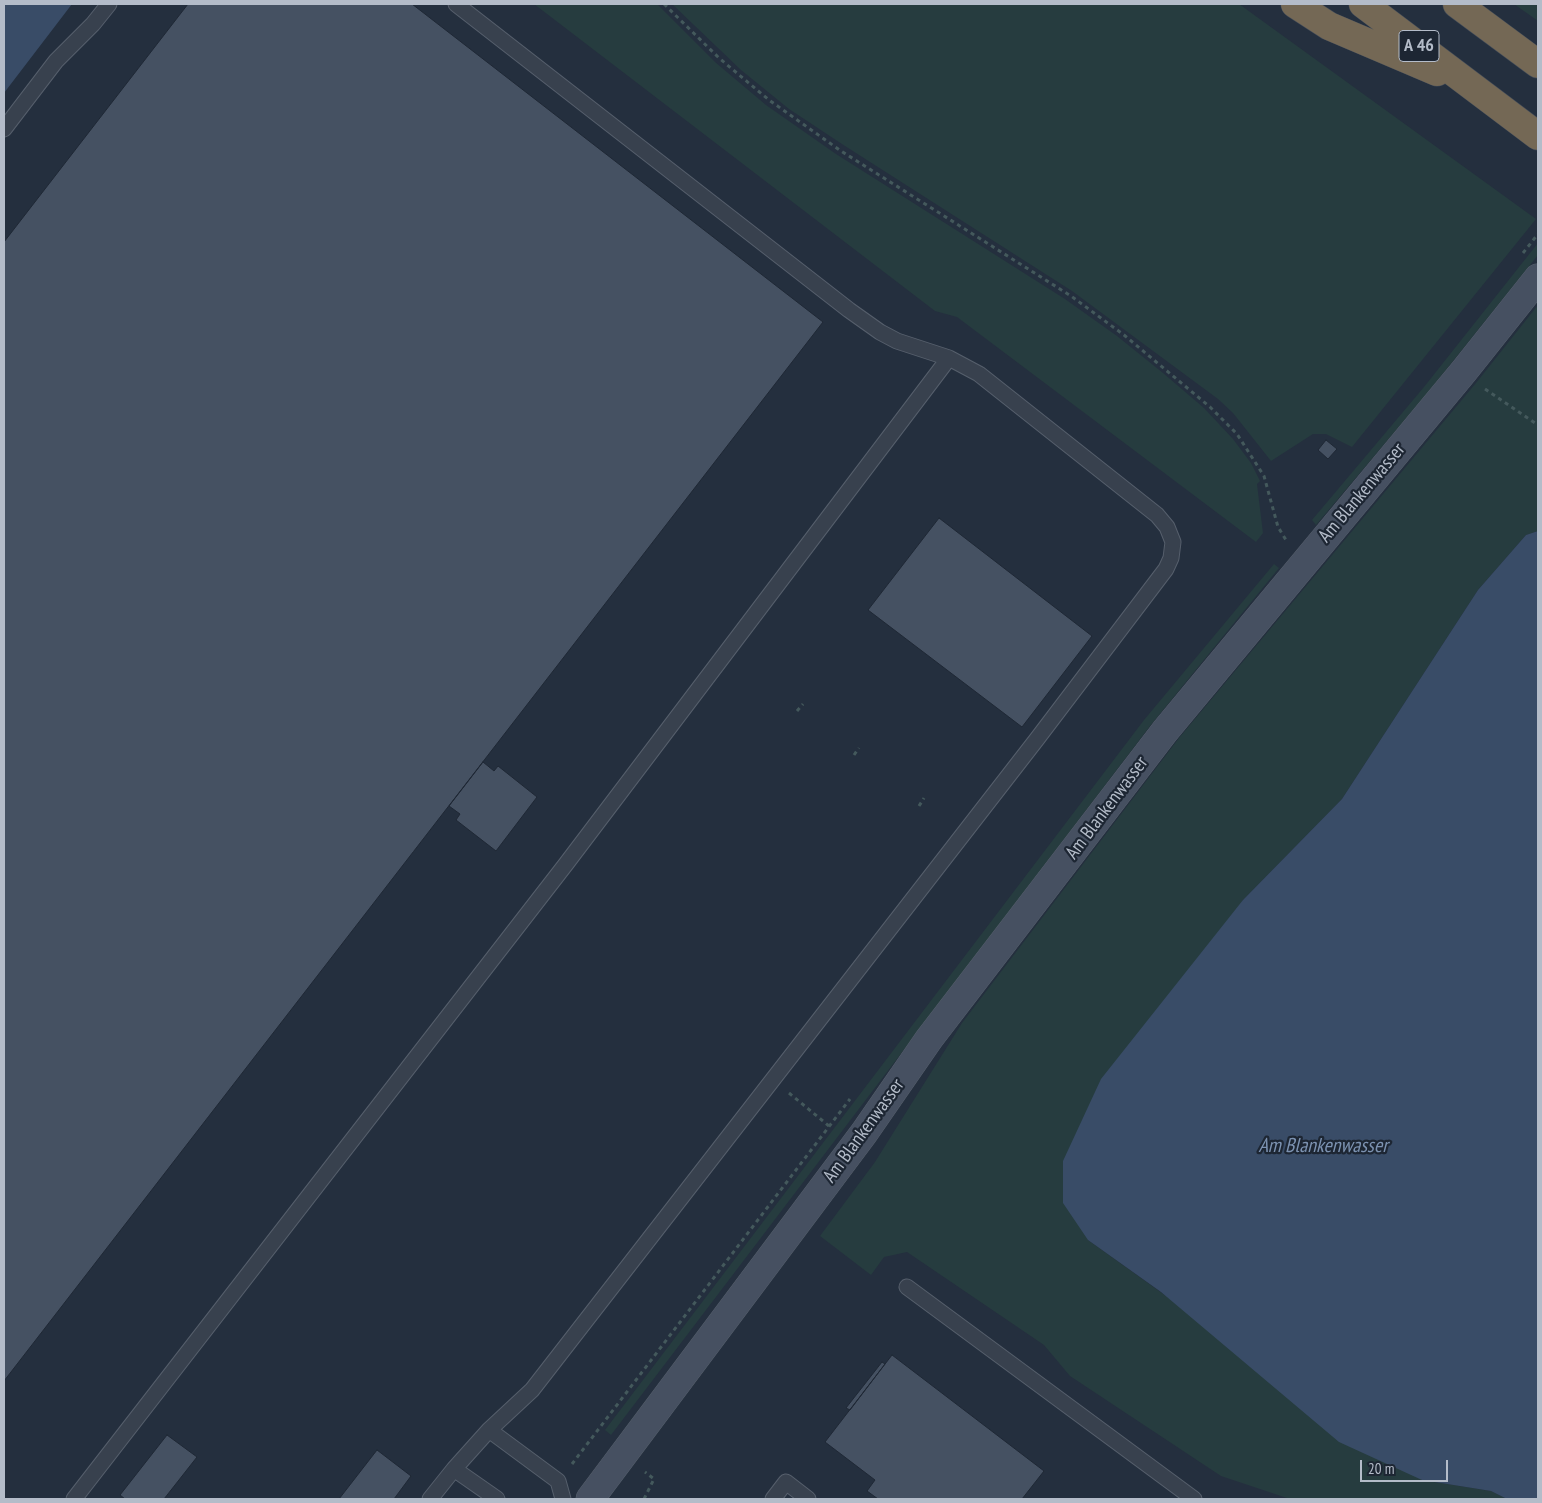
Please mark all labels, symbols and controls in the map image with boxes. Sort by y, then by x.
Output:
road number: A 46 [1399,30,1439,61]
street label: Am Blankenwasser [1314,439,1410,547]
street label: Am Blankenwasser [1061,752,1153,864]
street label: Am Blankenwasser [819,1075,909,1187]
water label: Am Blankenwasser [1258,1134,1388,1158]
scale bar [1362,1450,1450,1482]
text: 20 m [1368,1459,1394,1478]

